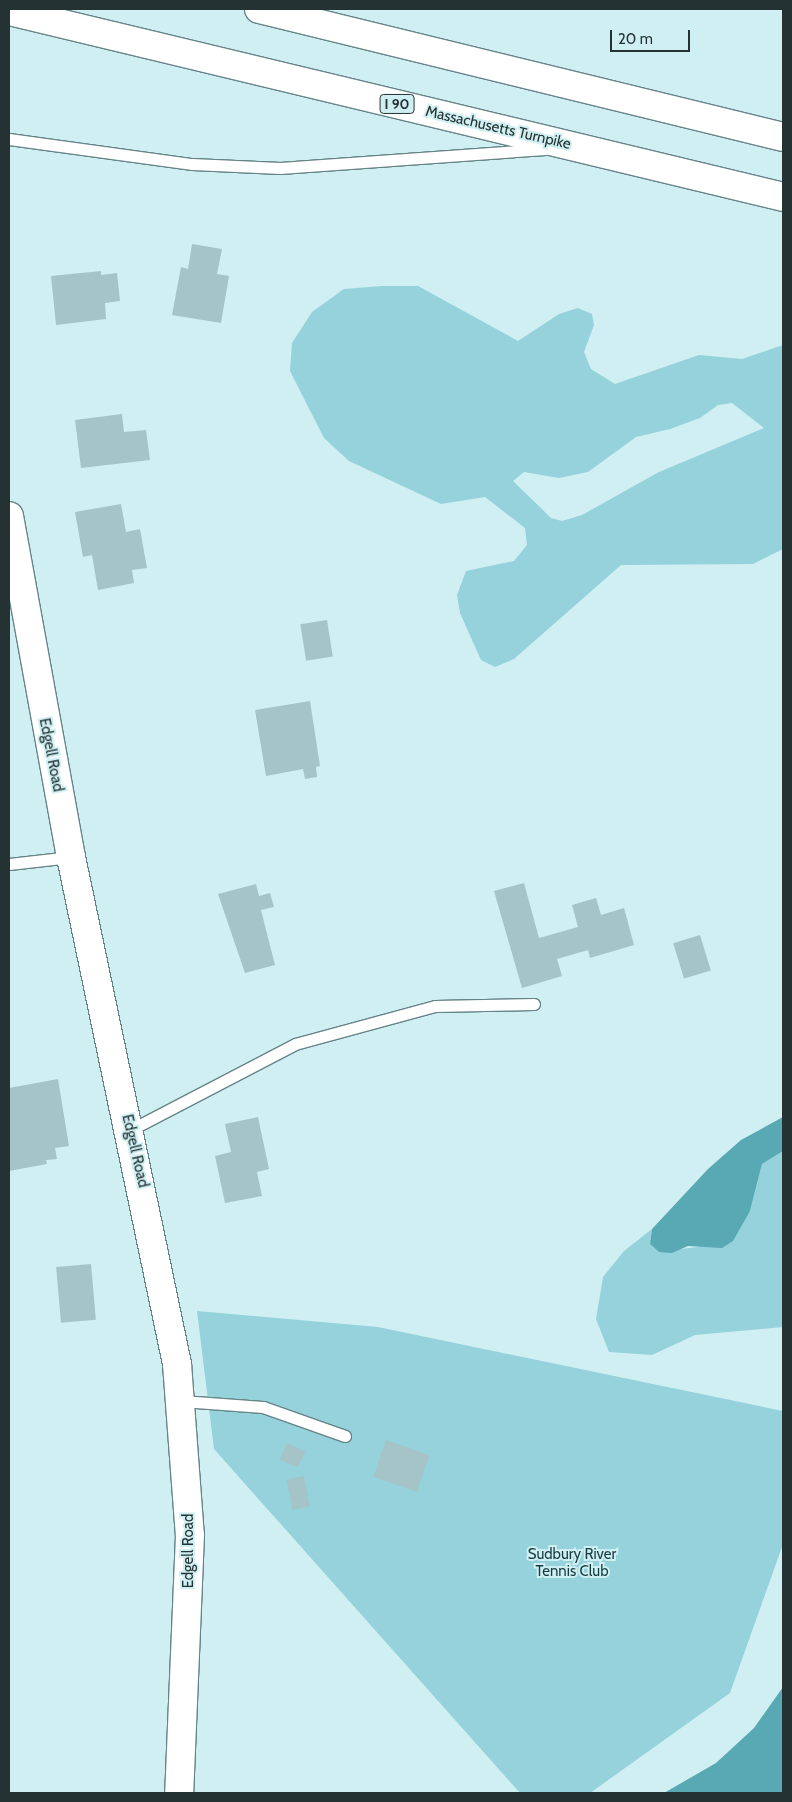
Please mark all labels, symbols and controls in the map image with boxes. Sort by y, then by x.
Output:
scale bar [612,20,692,52]
text: 20 m [618,30,653,48]
road number: I 90 [380,92,414,116]
street label: Massachusetts Turnpike [424,103,572,153]
street label: Edgell Road [35,717,67,793]
street label: Edgell Road [118,1113,152,1189]
street label: Edgell Road [180,1514,198,1588]
park label: Sudbury River Tennis Club [528,1545,616,1580]

